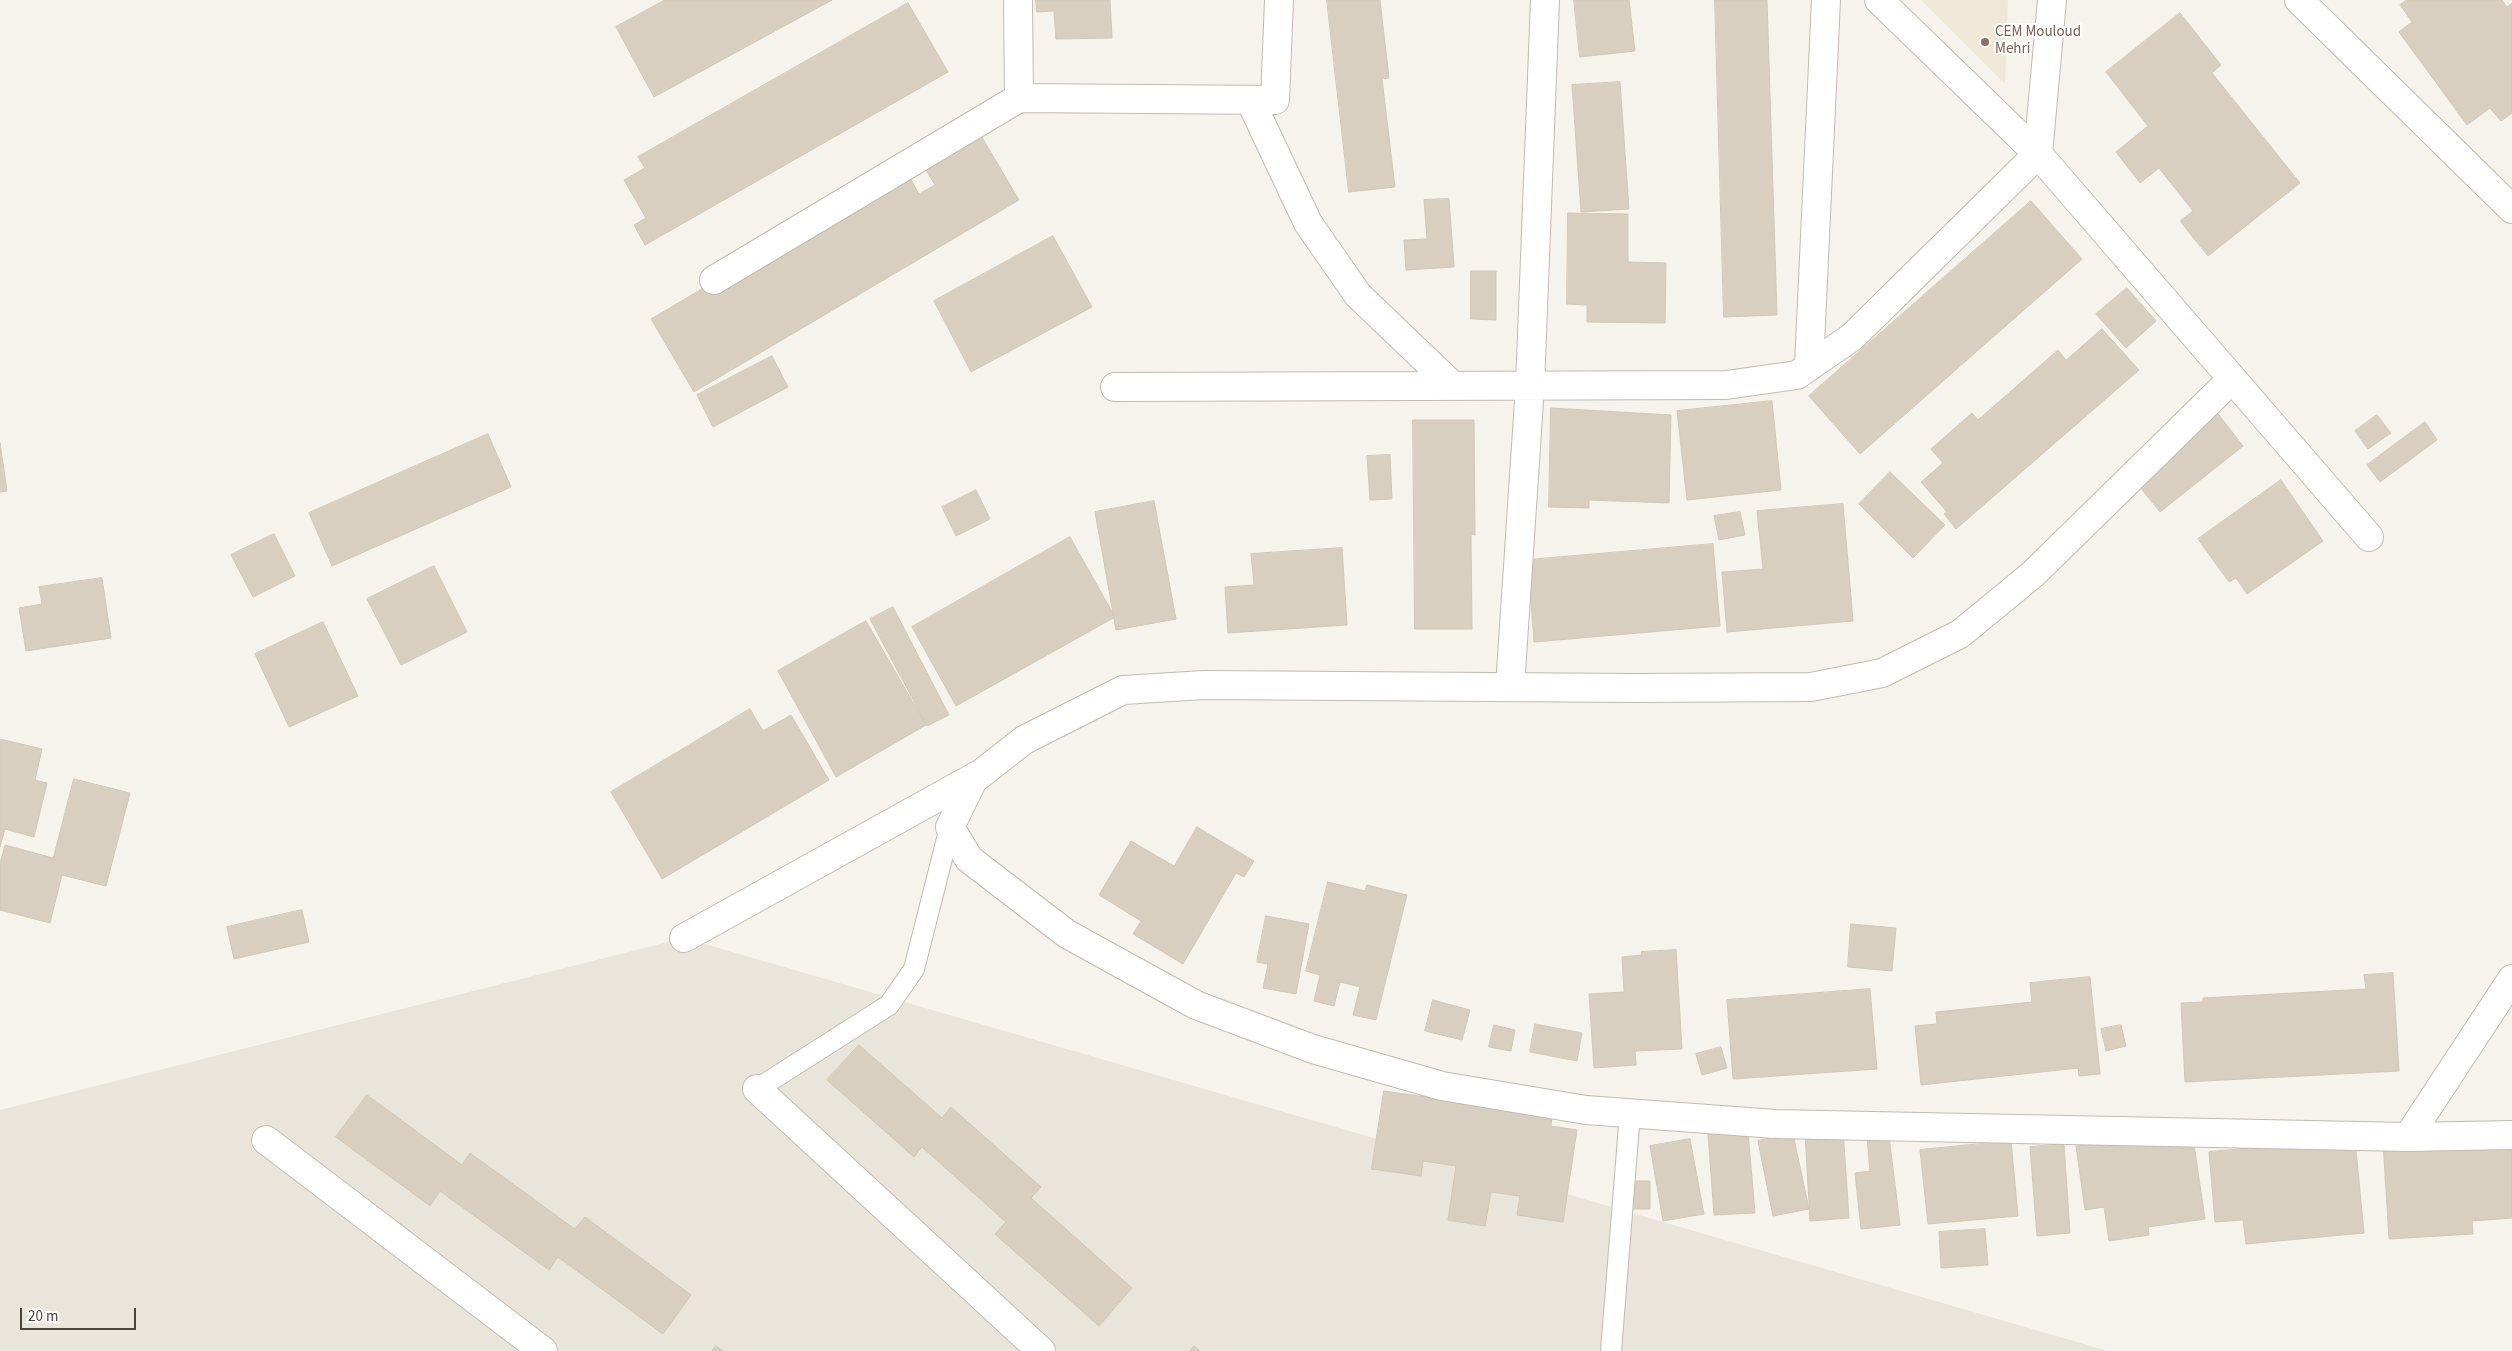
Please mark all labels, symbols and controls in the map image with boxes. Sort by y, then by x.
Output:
place label: CEM Mouloud Mehri [1995,24,2081,59]
marker: CEM Mouloud Mehri [1979,36,1991,48]
scale bar [22,1298,139,1330]
text: 20 m [28,1306,58,1327]

